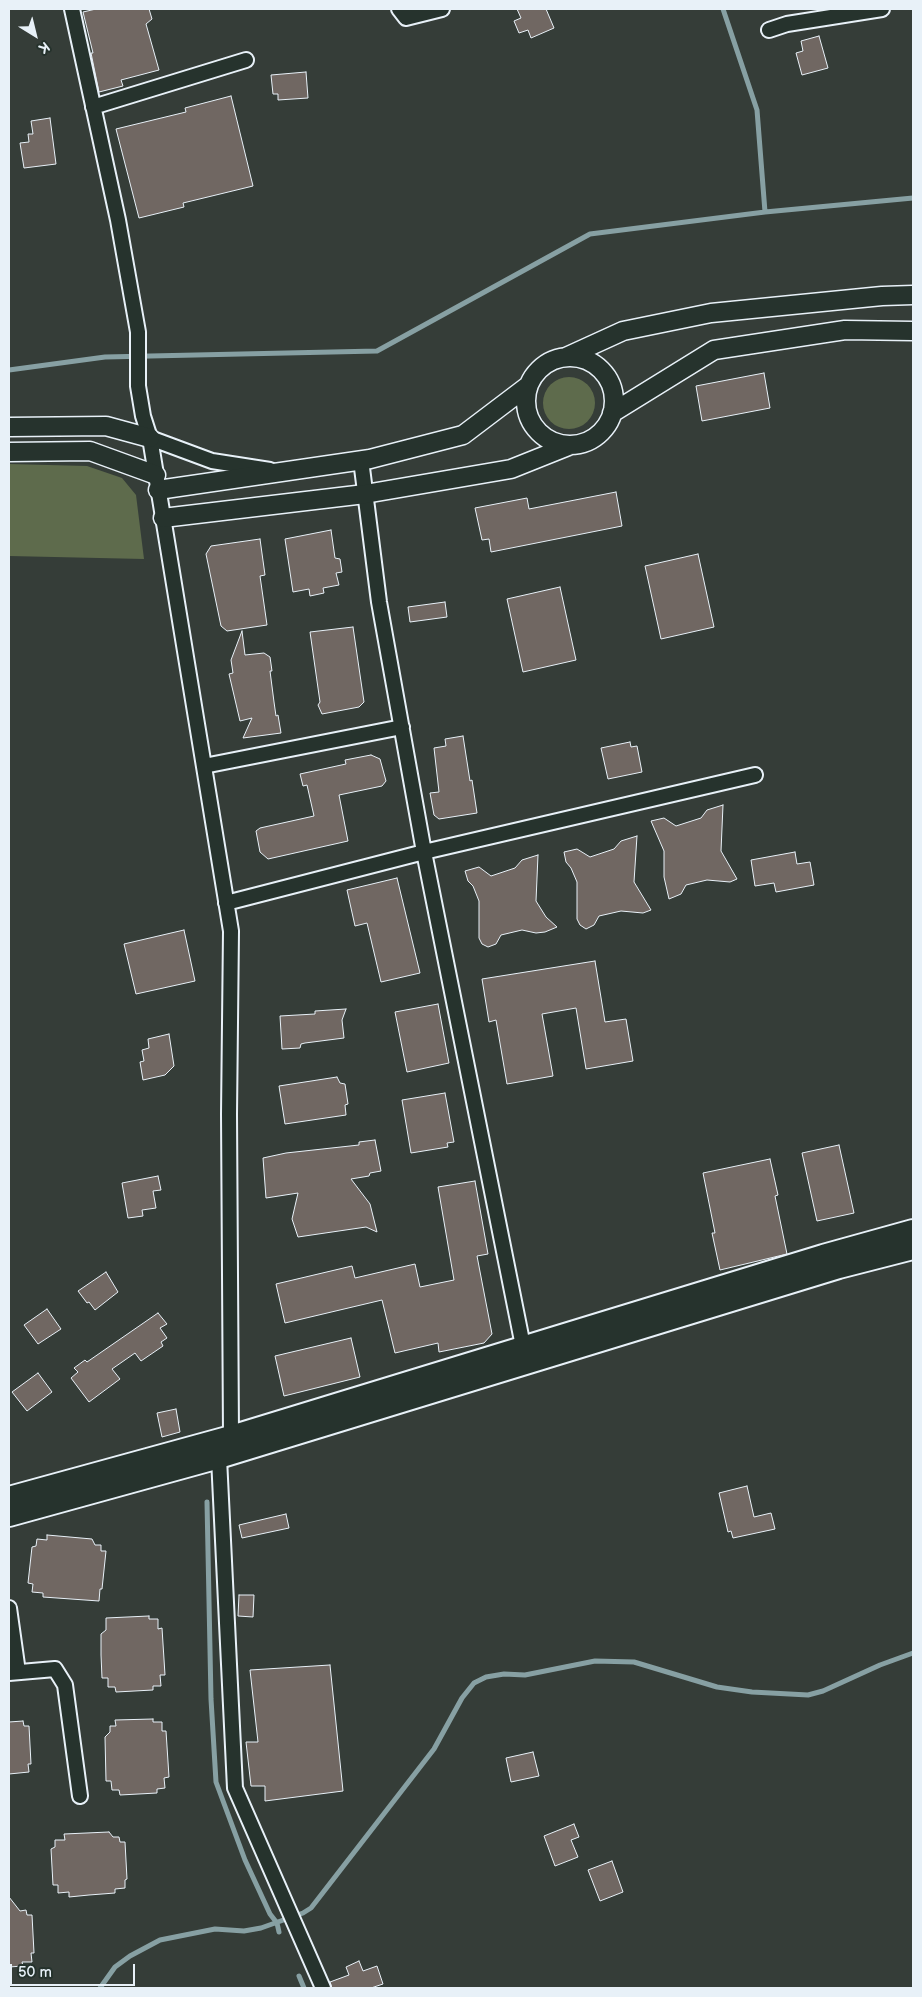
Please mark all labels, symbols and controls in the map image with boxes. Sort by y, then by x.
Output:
north arrow [10,10,60,60]
text: K [35,38,53,57]
scale bar [12,1954,138,1986]
text: 50 m [18,1963,52,1982]

